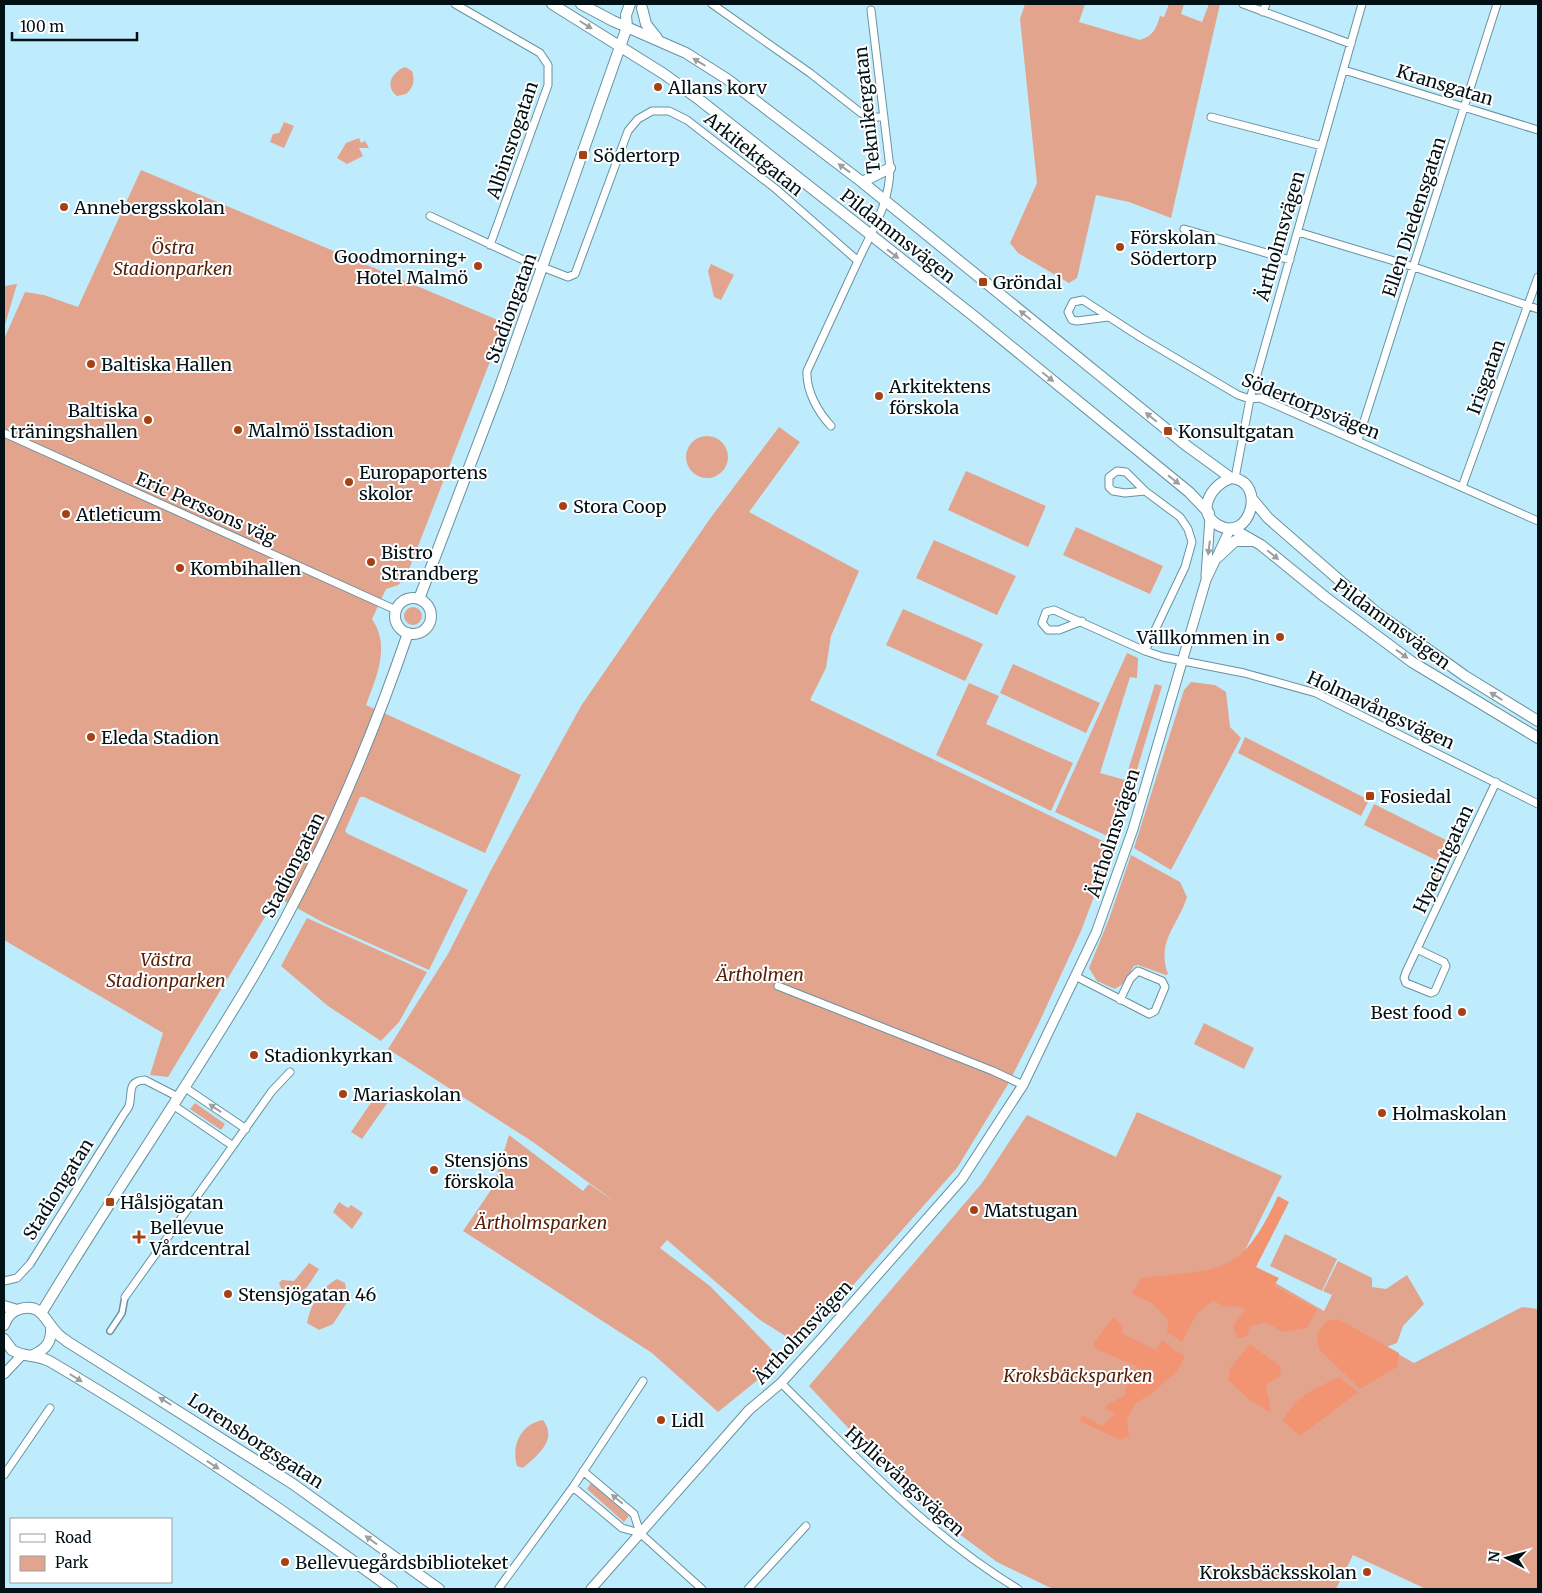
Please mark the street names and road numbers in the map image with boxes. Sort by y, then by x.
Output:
street label: Teknikergatan [849,45,885,175]
street label: Kransgatan [1394,59,1496,111]
street label: Albinsrogatan [481,78,543,203]
street label: Arkitektgatan [699,106,808,201]
street label: Ellen Diedensgatan [1377,134,1451,300]
street label: Ärtholmsvägen [1250,168,1310,305]
street label: Pildammsvägen [836,184,960,288]
street label: Stadiongatan [480,250,542,366]
street label: Irisgatan [1462,336,1510,418]
street label: Södertorpsvägen [1238,368,1384,444]
street label: Eric Perssons väg [132,467,280,549]
street label: Pildammsvägen [1329,574,1455,674]
street label: Holmavångsvägen [1304,666,1459,754]
street label: Ärtholmsvägen [1081,766,1145,901]
street label: Hyacintgatan [1408,801,1478,917]
street label: Stadiongatan [257,808,329,922]
street label: Stadiongatan [18,1134,98,1244]
street label: Ärtholmsvägen [748,1275,857,1390]
street label: Lorensborgsgatan [184,1389,328,1494]
street label: Hyllievångsvägen [840,1421,970,1541]

